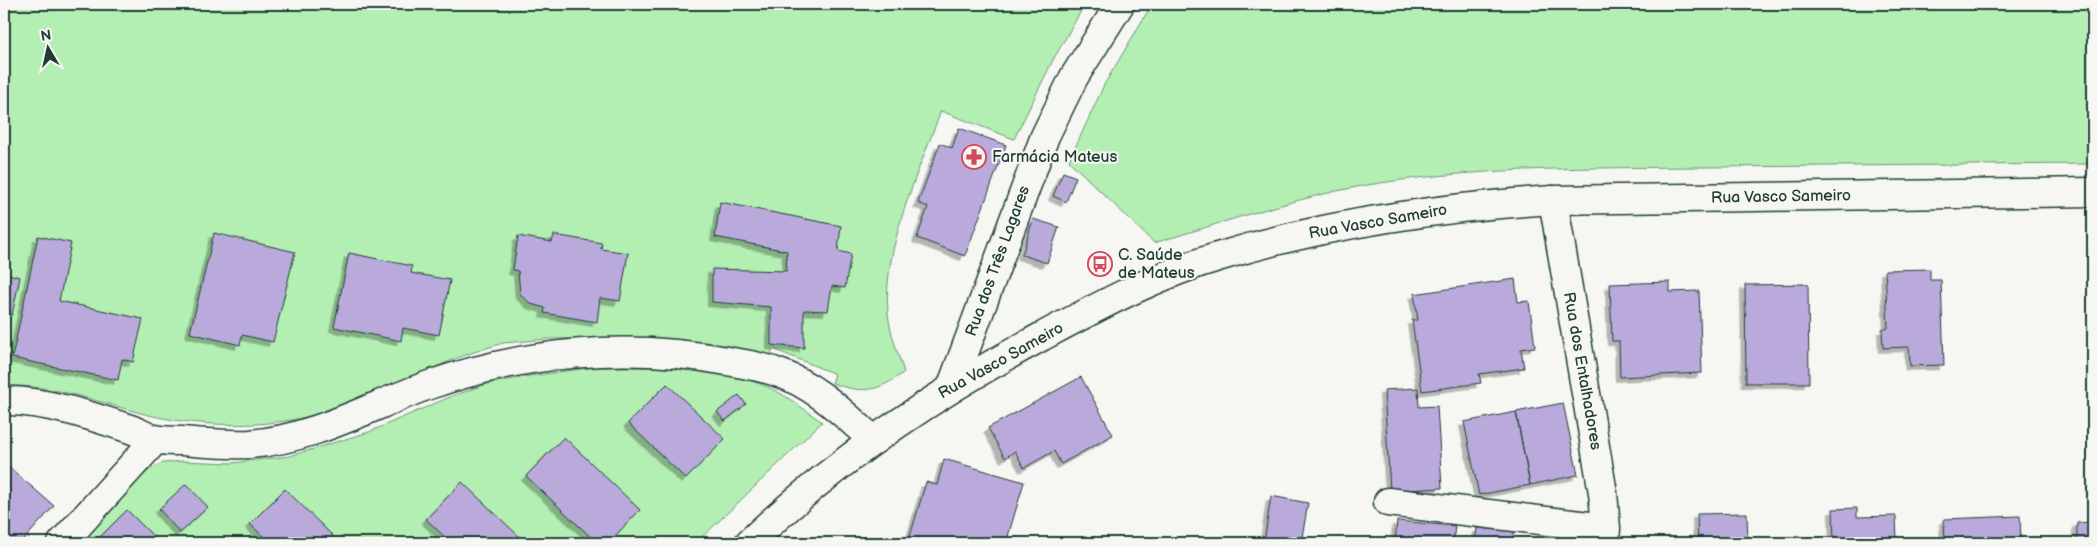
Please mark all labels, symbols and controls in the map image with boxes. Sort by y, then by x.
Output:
north arrow [22,22,72,72]
text: N [40,26,53,45]
pharmacy icon: Farmácia Mateus [961,144,987,170]
place label: Farmácia Mateus [992,148,1118,167]
street label: Rua dos Três Lagares [962,183,1034,339]
street label: Rua Vasco Sameiro [1711,186,1851,208]
street label: Rua Vasco Sameiro [1307,200,1449,244]
place label: C. Saúde de Mateus [1118,246,1195,283]
bus stop icon: C. Saúde de Mateus [1087,251,1113,277]
street label: Rua dos Entalhadores [1559,291,1605,451]
street label: Rua Vasco Sameiro [935,319,1067,403]

